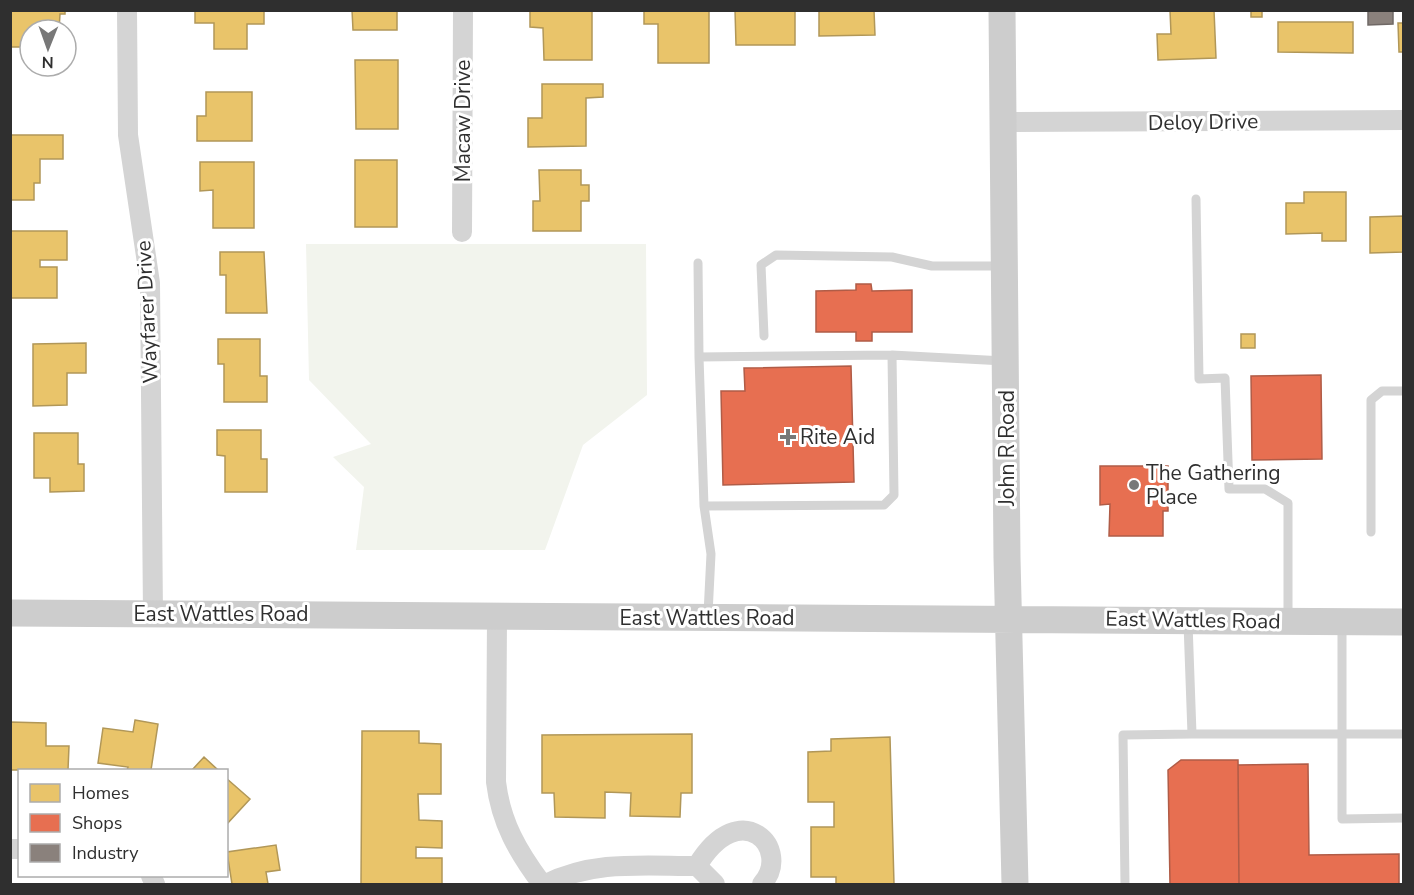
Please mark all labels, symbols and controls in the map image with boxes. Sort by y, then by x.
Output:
north arrow [18,18,78,78]
text: N [42,51,54,73]
street label: Macaw Drive [449,60,477,182]
street label: Deloy Drive [1148,107,1258,137]
street label: Wayfarer Drive [129,240,165,384]
street label: John R Road [993,390,1021,507]
place label: Rite Aid [800,423,875,451]
marker: Rite Aid [781,430,795,444]
place label: The Gathering Place [1146,459,1281,511]
marker: The Gathering Place [1127,478,1141,492]
street label: East Wattles Road [133,600,309,628]
street label: East Wattles Road [619,604,795,632]
street label: East Wattles Road [1105,604,1281,636]
legend [18,769,228,877]
text: Homes [72,781,129,805]
text: Shops [72,811,122,835]
text: Industry [72,841,139,865]

